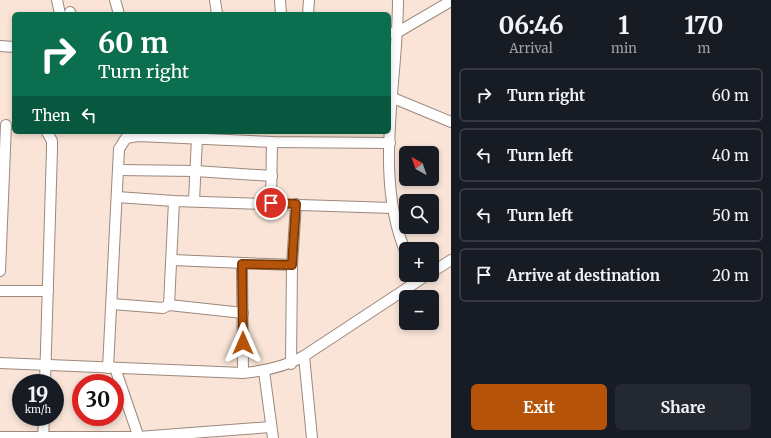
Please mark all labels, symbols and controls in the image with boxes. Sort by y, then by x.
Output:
text: 06:46 [498,10,564,41]
text: 1 [618,10,629,41]
text: 170 [684,10,723,41]
text: 60 m [98,25,168,61]
icon: right [32,28,84,80]
text: Arrival [509,40,553,57]
text: min [611,40,637,57]
text: m [697,40,710,57]
text: Turn right [98,60,189,83]
icon: right [473,84,495,106]
text: Turn right [507,86,585,105]
text: 60 m [712,86,749,105]
icon: left [78,104,100,126]
text: Then [32,106,70,125]
icon: left [473,144,495,166]
north arrow [399,146,439,186]
map controls [399,146,439,330]
text: Turn left [507,146,573,165]
text: 40 m [712,146,749,165]
pin [254,186,288,220]
icon: arrive [260,192,282,214]
button: search [399,194,439,234]
icon: left [473,204,495,226]
text: Turn left [507,206,573,225]
text: 50 m [712,206,749,225]
button: + [399,242,439,282]
icon: arrive [473,264,495,286]
text: Arrive at destination [507,266,660,285]
text: 20 m [712,266,749,285]
button: − [399,290,439,330]
position arrow [222,322,264,364]
speed limit sign: 30 [72,374,124,426]
text: 19 [28,382,48,407]
button: Exit [471,384,607,430]
button: Share [615,384,751,430]
text: km/h [25,403,51,416]

